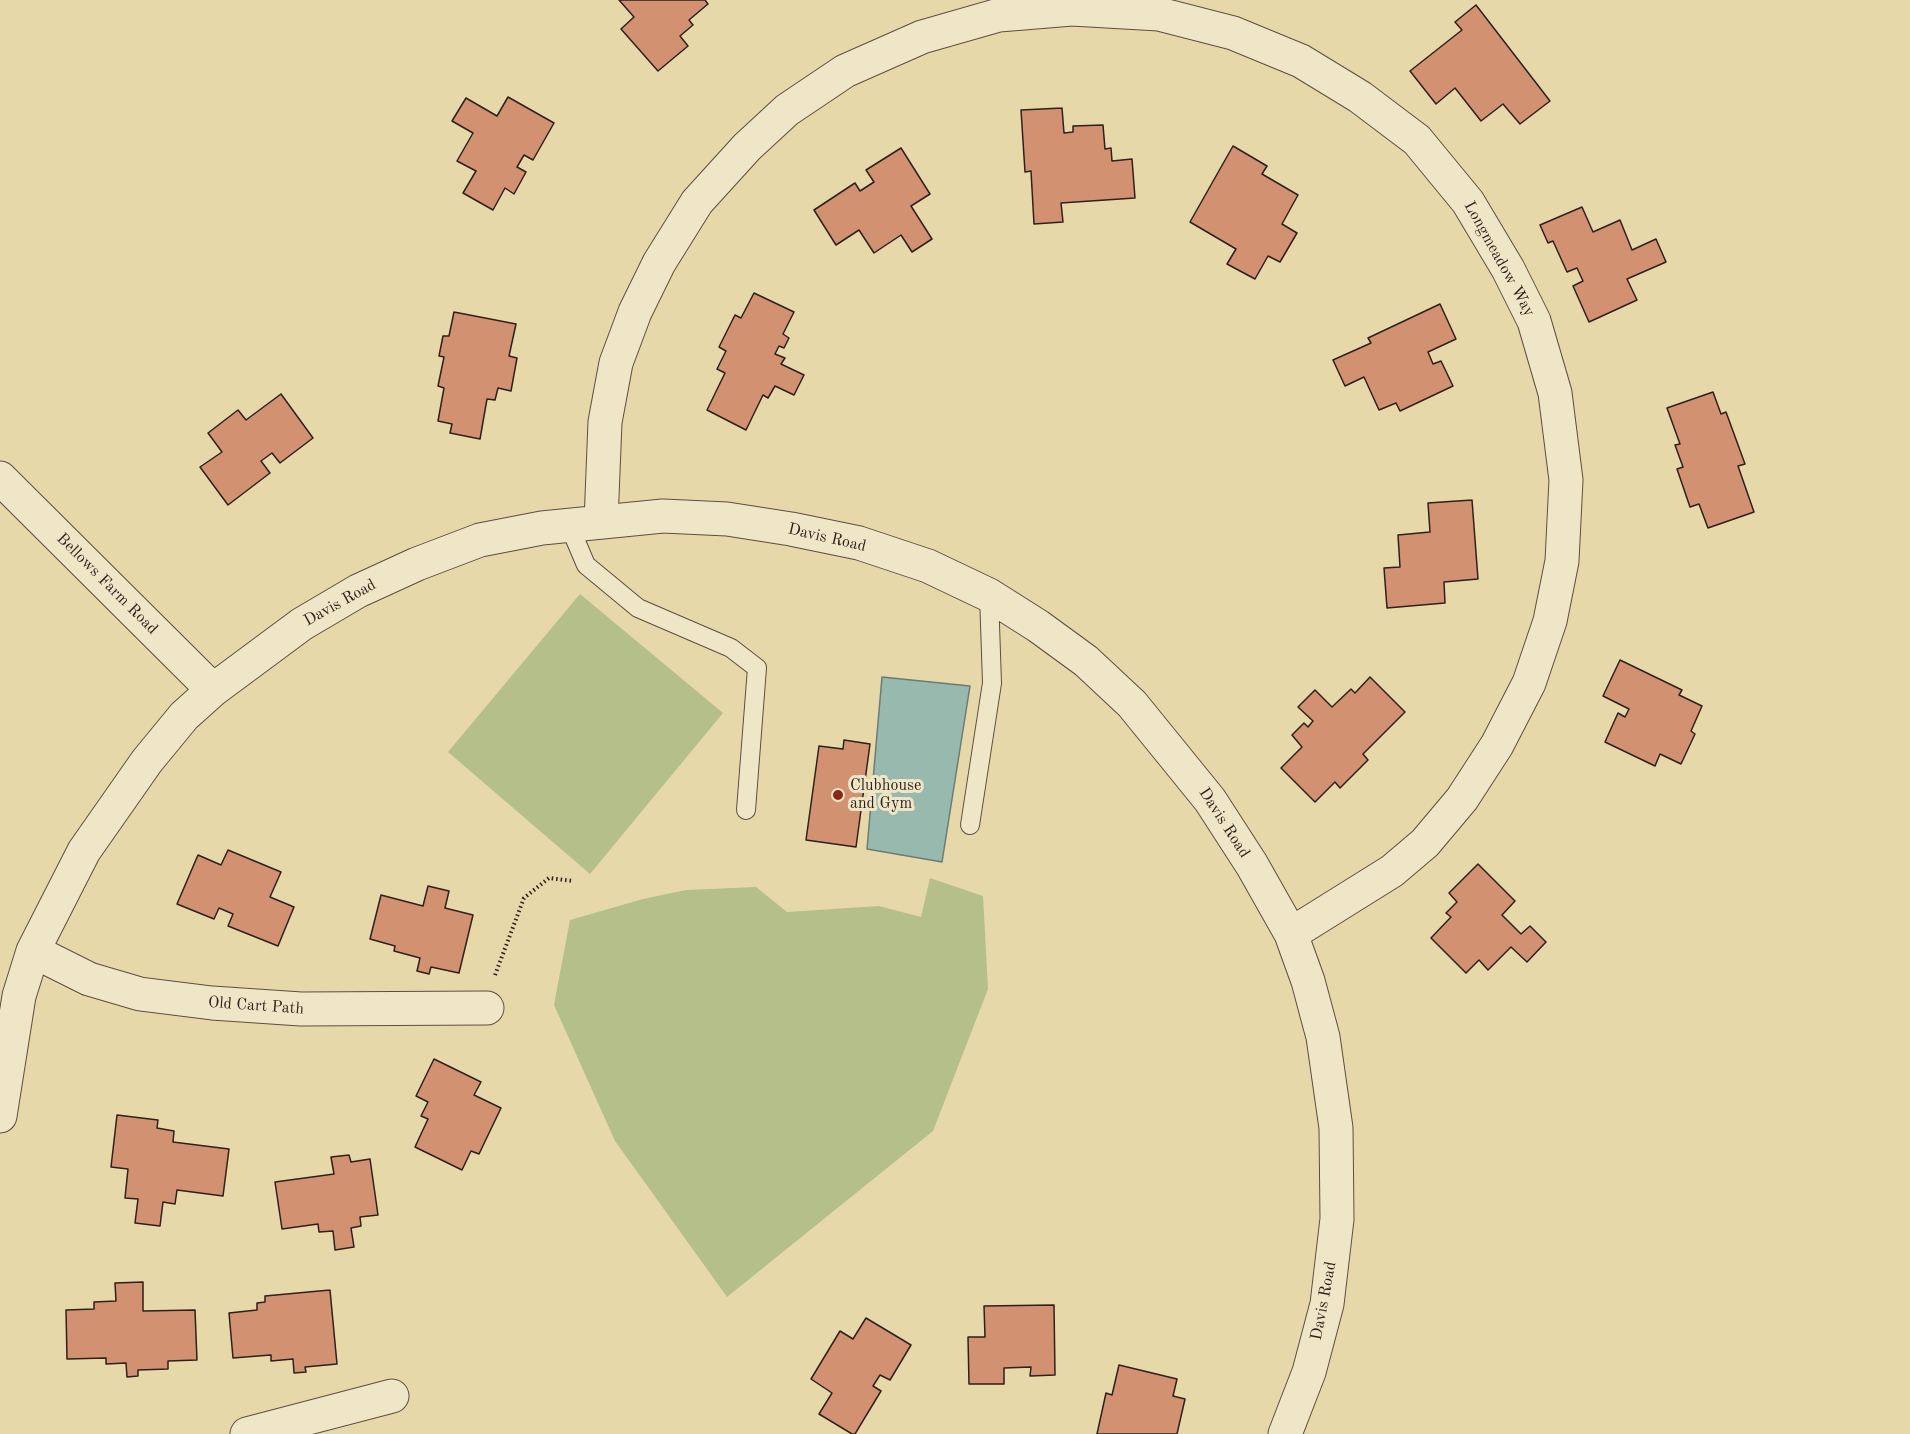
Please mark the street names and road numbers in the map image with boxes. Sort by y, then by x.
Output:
street label: Longmeadow Way [1459,198,1539,320]
street label: Davis Road [786,520,868,556]
street label: Bellows Farm Road [52,529,162,639]
street label: Davis Road [300,575,380,631]
street label: Davis Road [1194,784,1254,862]
street label: Old Cart Path [207,993,305,1019]
street label: Davis Road [1307,1260,1341,1342]

